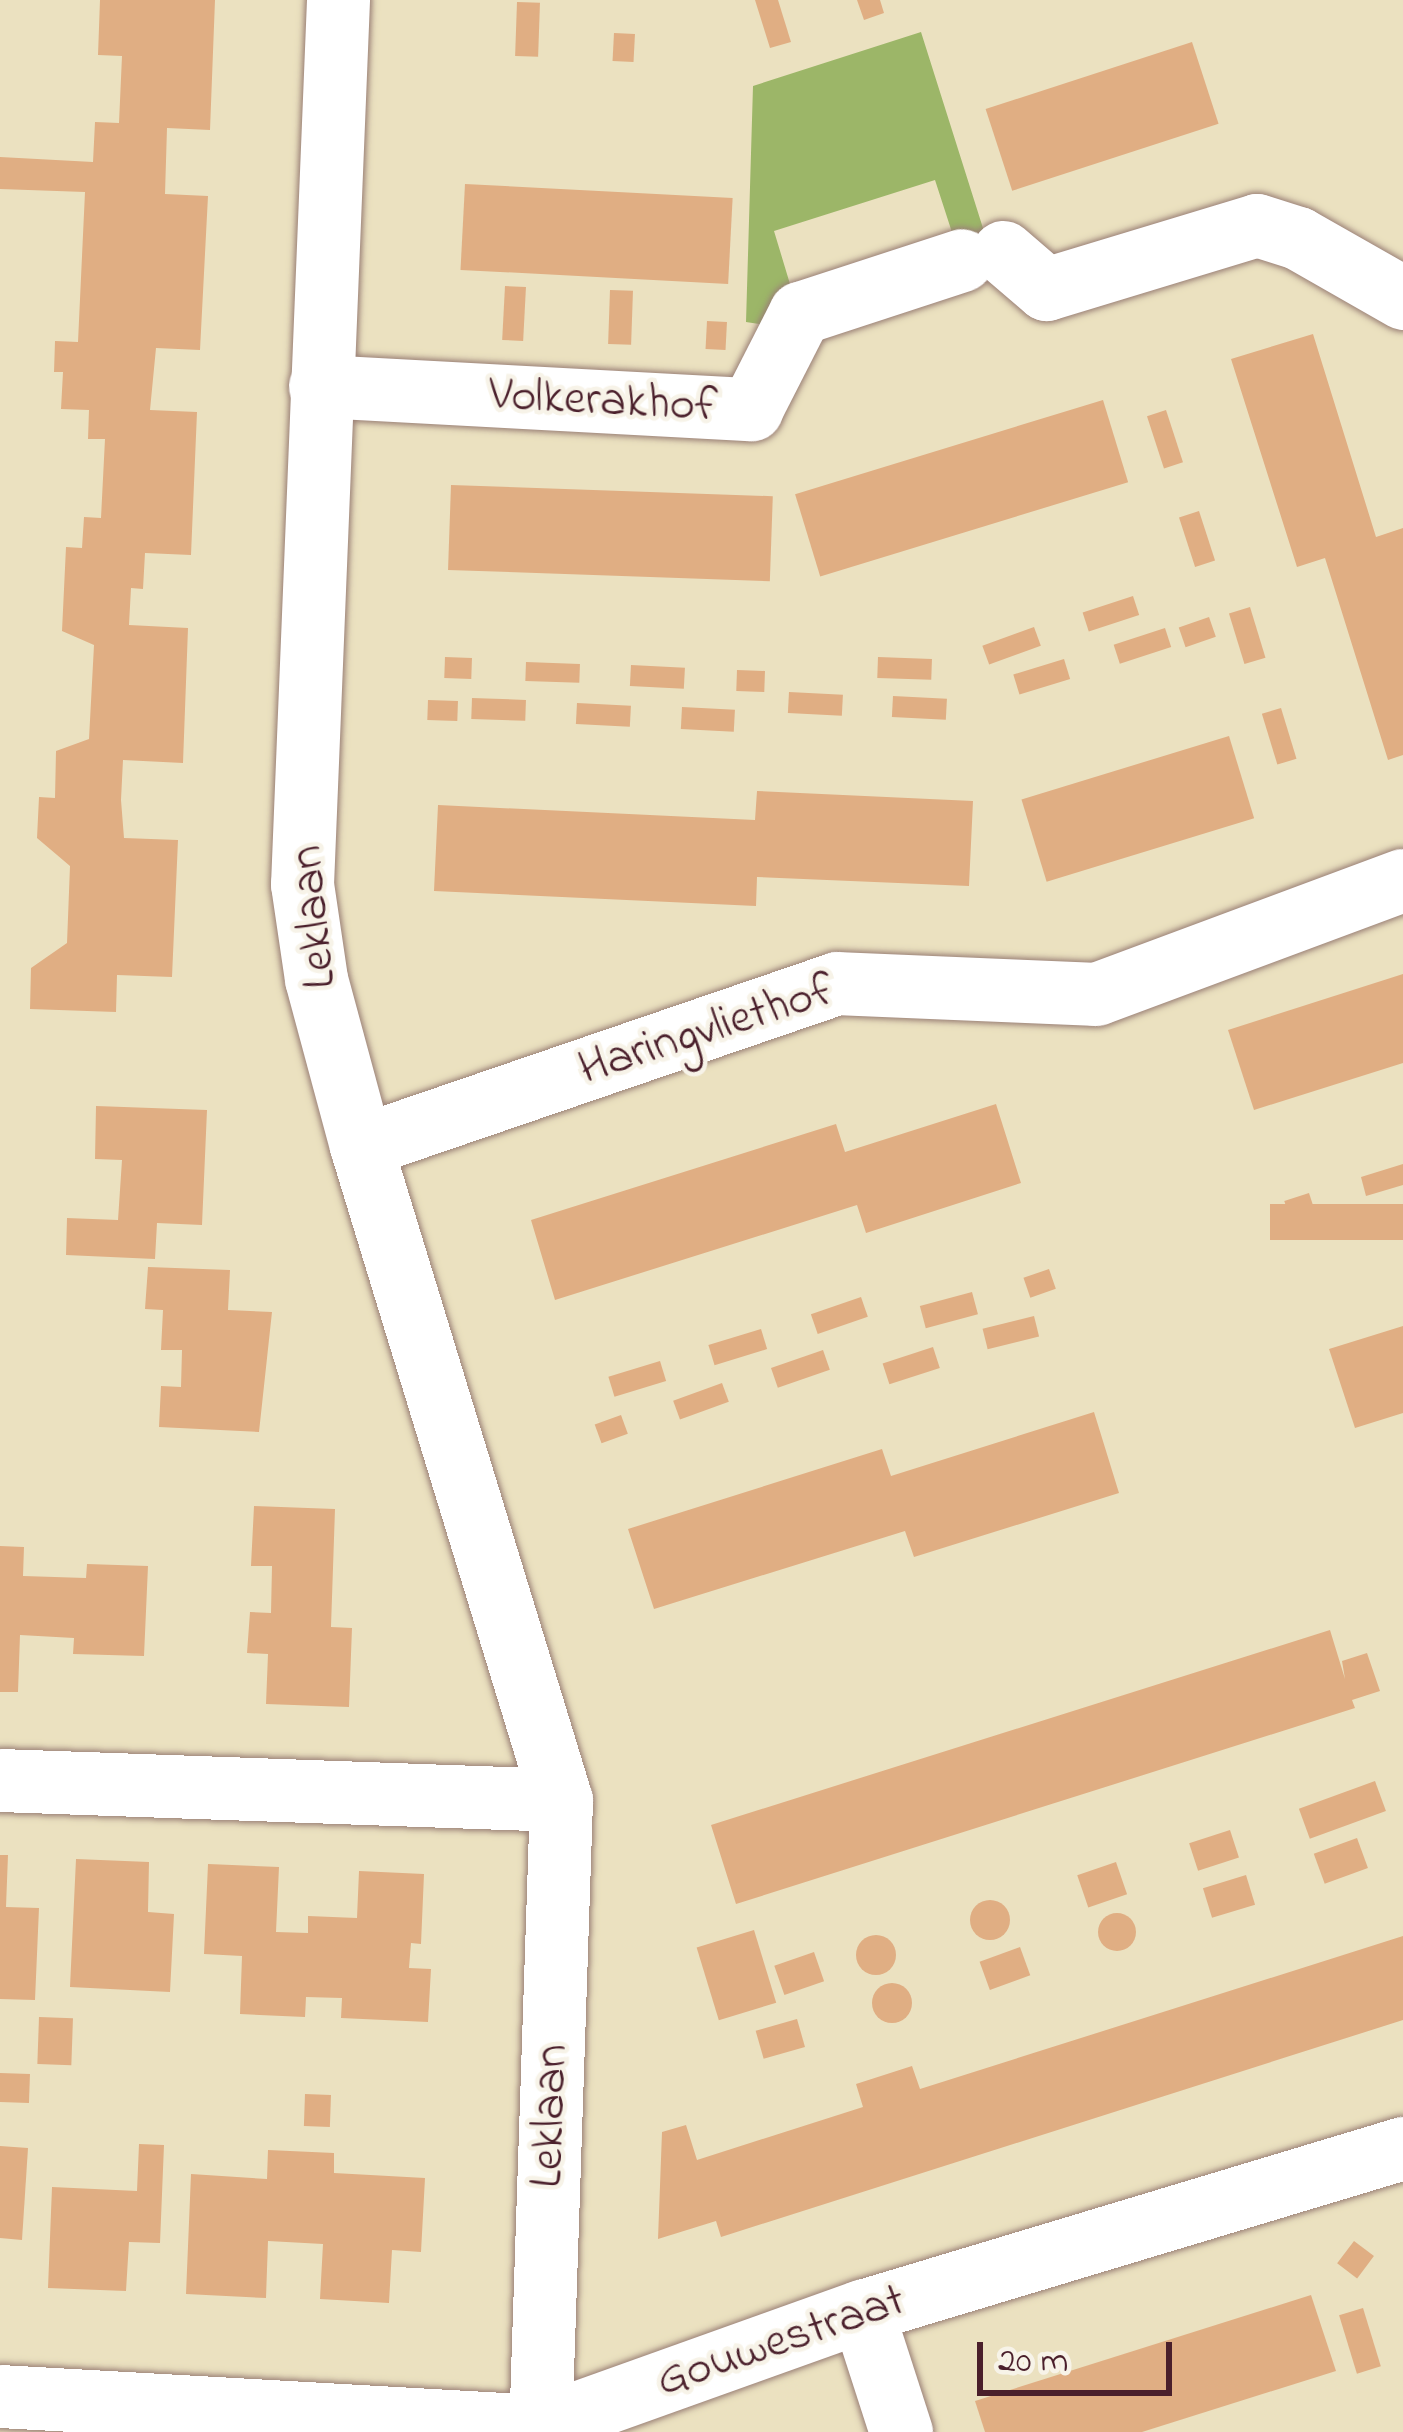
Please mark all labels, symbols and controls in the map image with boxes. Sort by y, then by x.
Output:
street label: Volkerakhof [487,367,719,437]
street label: Leklaan [279,842,351,992]
street label: Haringvliethof [572,963,842,1099]
street label: Leklaan [520,2043,582,2189]
street label: Gouwestraat [649,2273,913,2411]
scale bar [983,2318,1178,2392]
text: 20 m [998,2336,1068,2389]

